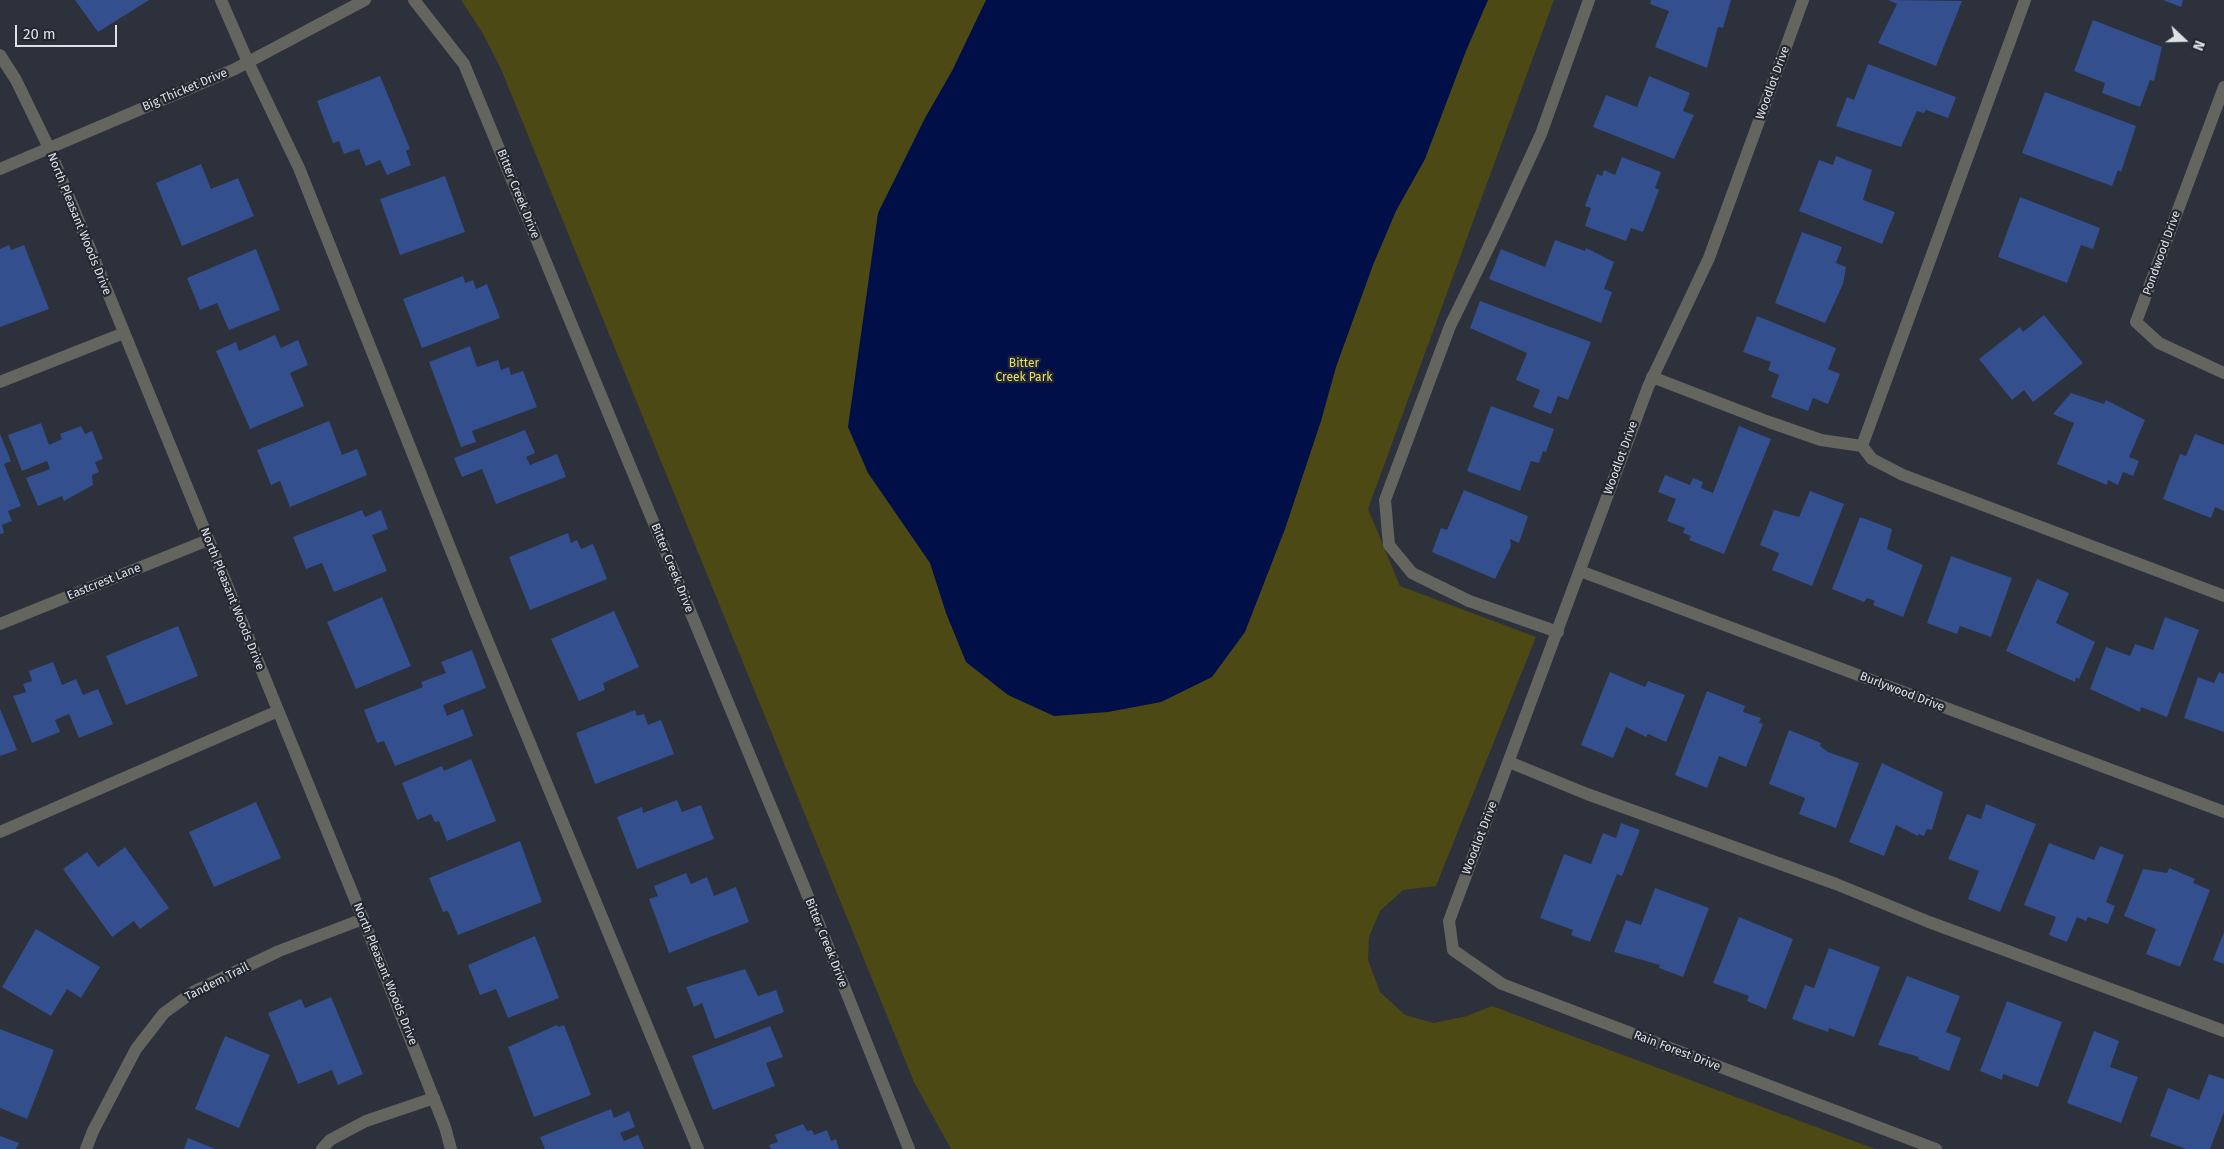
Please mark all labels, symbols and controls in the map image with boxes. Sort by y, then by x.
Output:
scale bar [18,15,120,47]
north arrow [2159,15,2209,65]
text: 20 m [23,25,56,43]
text: N [2189,38,2208,53]
street label: Woodlot Drive [1753,44,1793,122]
street label: Big Thicket Drive [140,66,230,114]
street label: Bitter Creek Drive [494,147,542,241]
street label: North Pleasant Woods Drive [44,151,114,297]
street label: Pondwood Drive [2140,209,2184,297]
park label: Bitter Creek Park [996,357,1052,385]
street label: Woodlot Drive [1601,419,1641,497]
street label: Bitter Creek Drive [648,521,696,615]
street label: North Pleasant Woods Drive [197,526,267,672]
street label: Eastcrest Lane [65,561,143,603]
street label: Burlywood Drive [1858,669,1946,715]
street label: Woodlot Drive [1459,799,1501,877]
street label: Bitter Creek Drive [802,896,850,990]
street label: North Pleasant Woods Drive [350,901,420,1047]
street label: Tandem Trail [183,960,251,1004]
street label: Rain Forest Drive [1632,1028,1722,1074]

